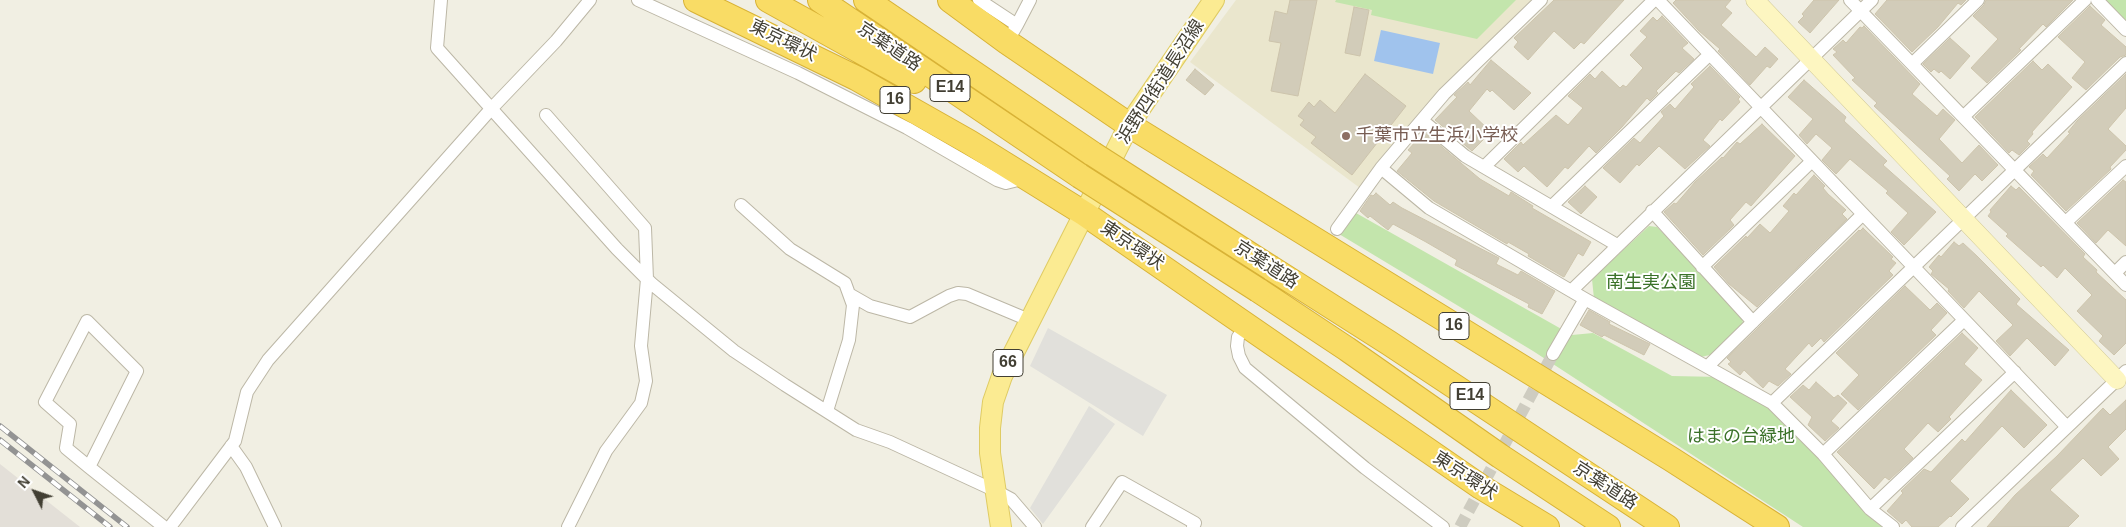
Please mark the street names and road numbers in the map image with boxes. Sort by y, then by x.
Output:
street label: 東京環状 [746,16,820,66]
street label: 浜野四街道長沼線 [1113,16,1209,148]
street label: 京葉道路 [853,18,925,76]
road number: E14 [930,75,970,102]
road number: 16 [880,86,910,114]
street label: 東京環状 [1096,217,1168,275]
street label: 京葉道路 [1230,236,1302,294]
road number: 16 [1439,312,1469,340]
road number: 66 [993,349,1023,376]
road number: E14 [1450,382,1490,410]
street label: 東京環状 [1429,447,1501,505]
street label: 京葉道路 [1569,457,1641,515]

